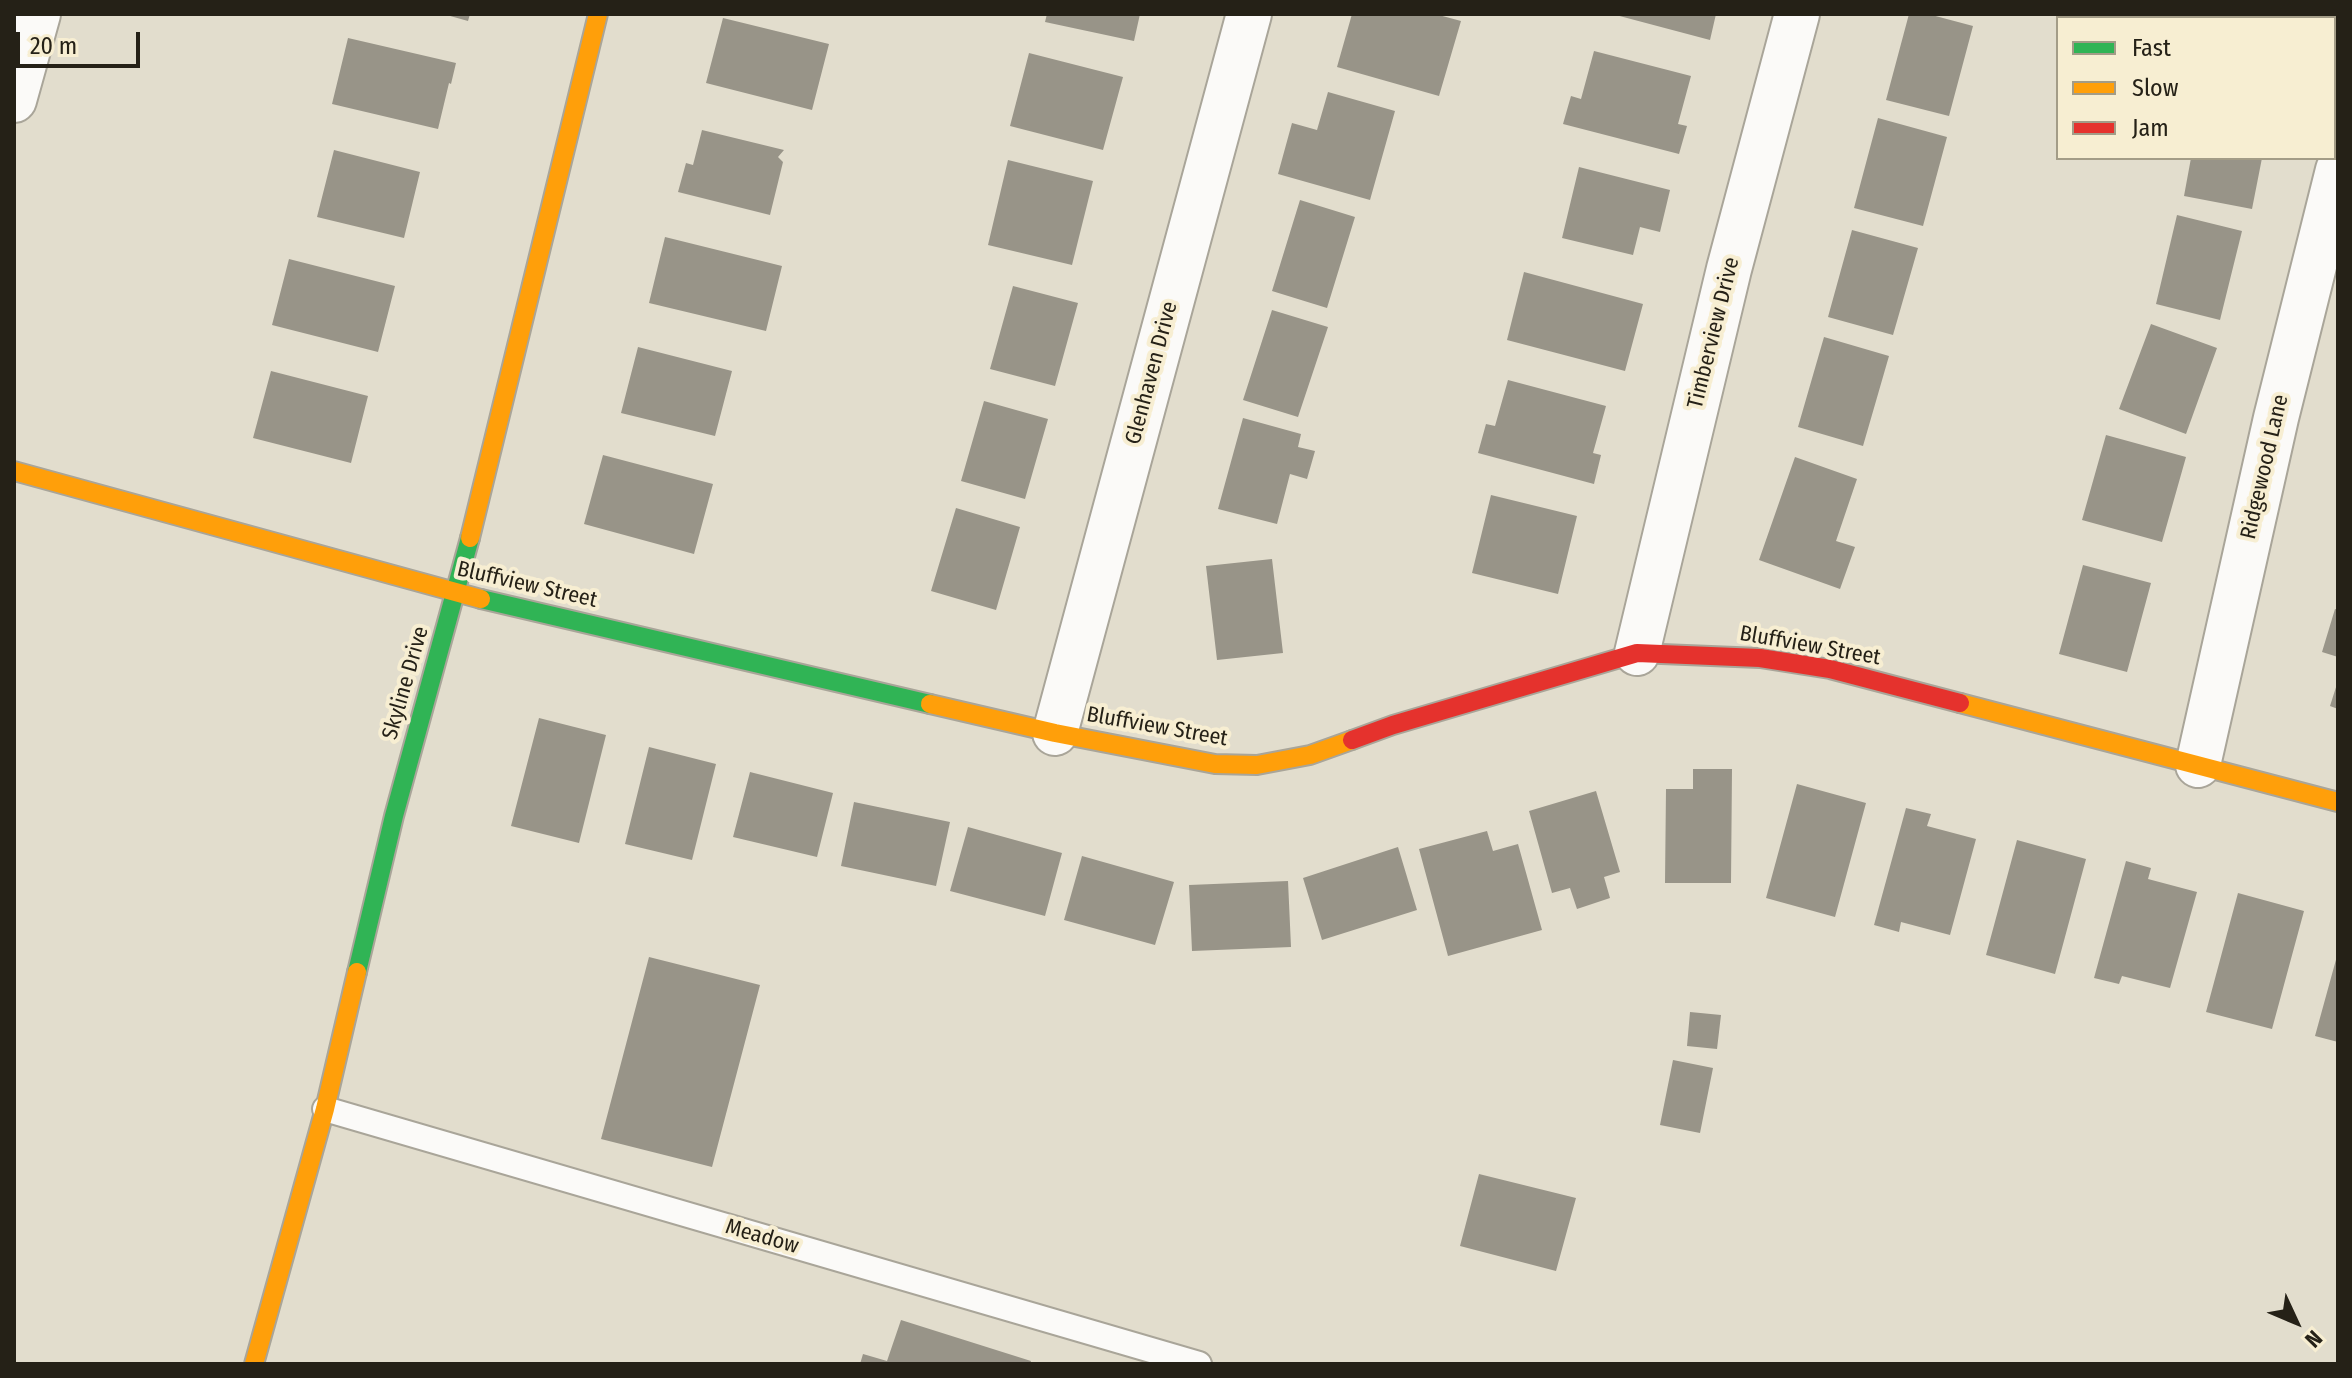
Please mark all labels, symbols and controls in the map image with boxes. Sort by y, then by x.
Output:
scale bar [20,16,144,66]
legend [2056,16,2336,160]
text: 20 m [30,32,77,60]
text: Fast [2132,34,2171,62]
text: Slow [2132,74,2178,102]
text: Jam [2132,114,2169,142]
street label: Timberview Drive [1682,254,1746,412]
street label: Glenhaven Drive [1120,299,1184,447]
street label: Ridgewood Lane [2236,392,2294,542]
street label: Bluffview Street [455,556,599,614]
street label: Bluffview Street [1737,621,1883,671]
street label: Skyline Drive [377,623,435,743]
street label: Bluffview Street [1084,702,1230,752]
street label: Meadow [722,1214,802,1260]
north arrow [2256,1282,2336,1362]
text: N [2299,1325,2328,1353]

